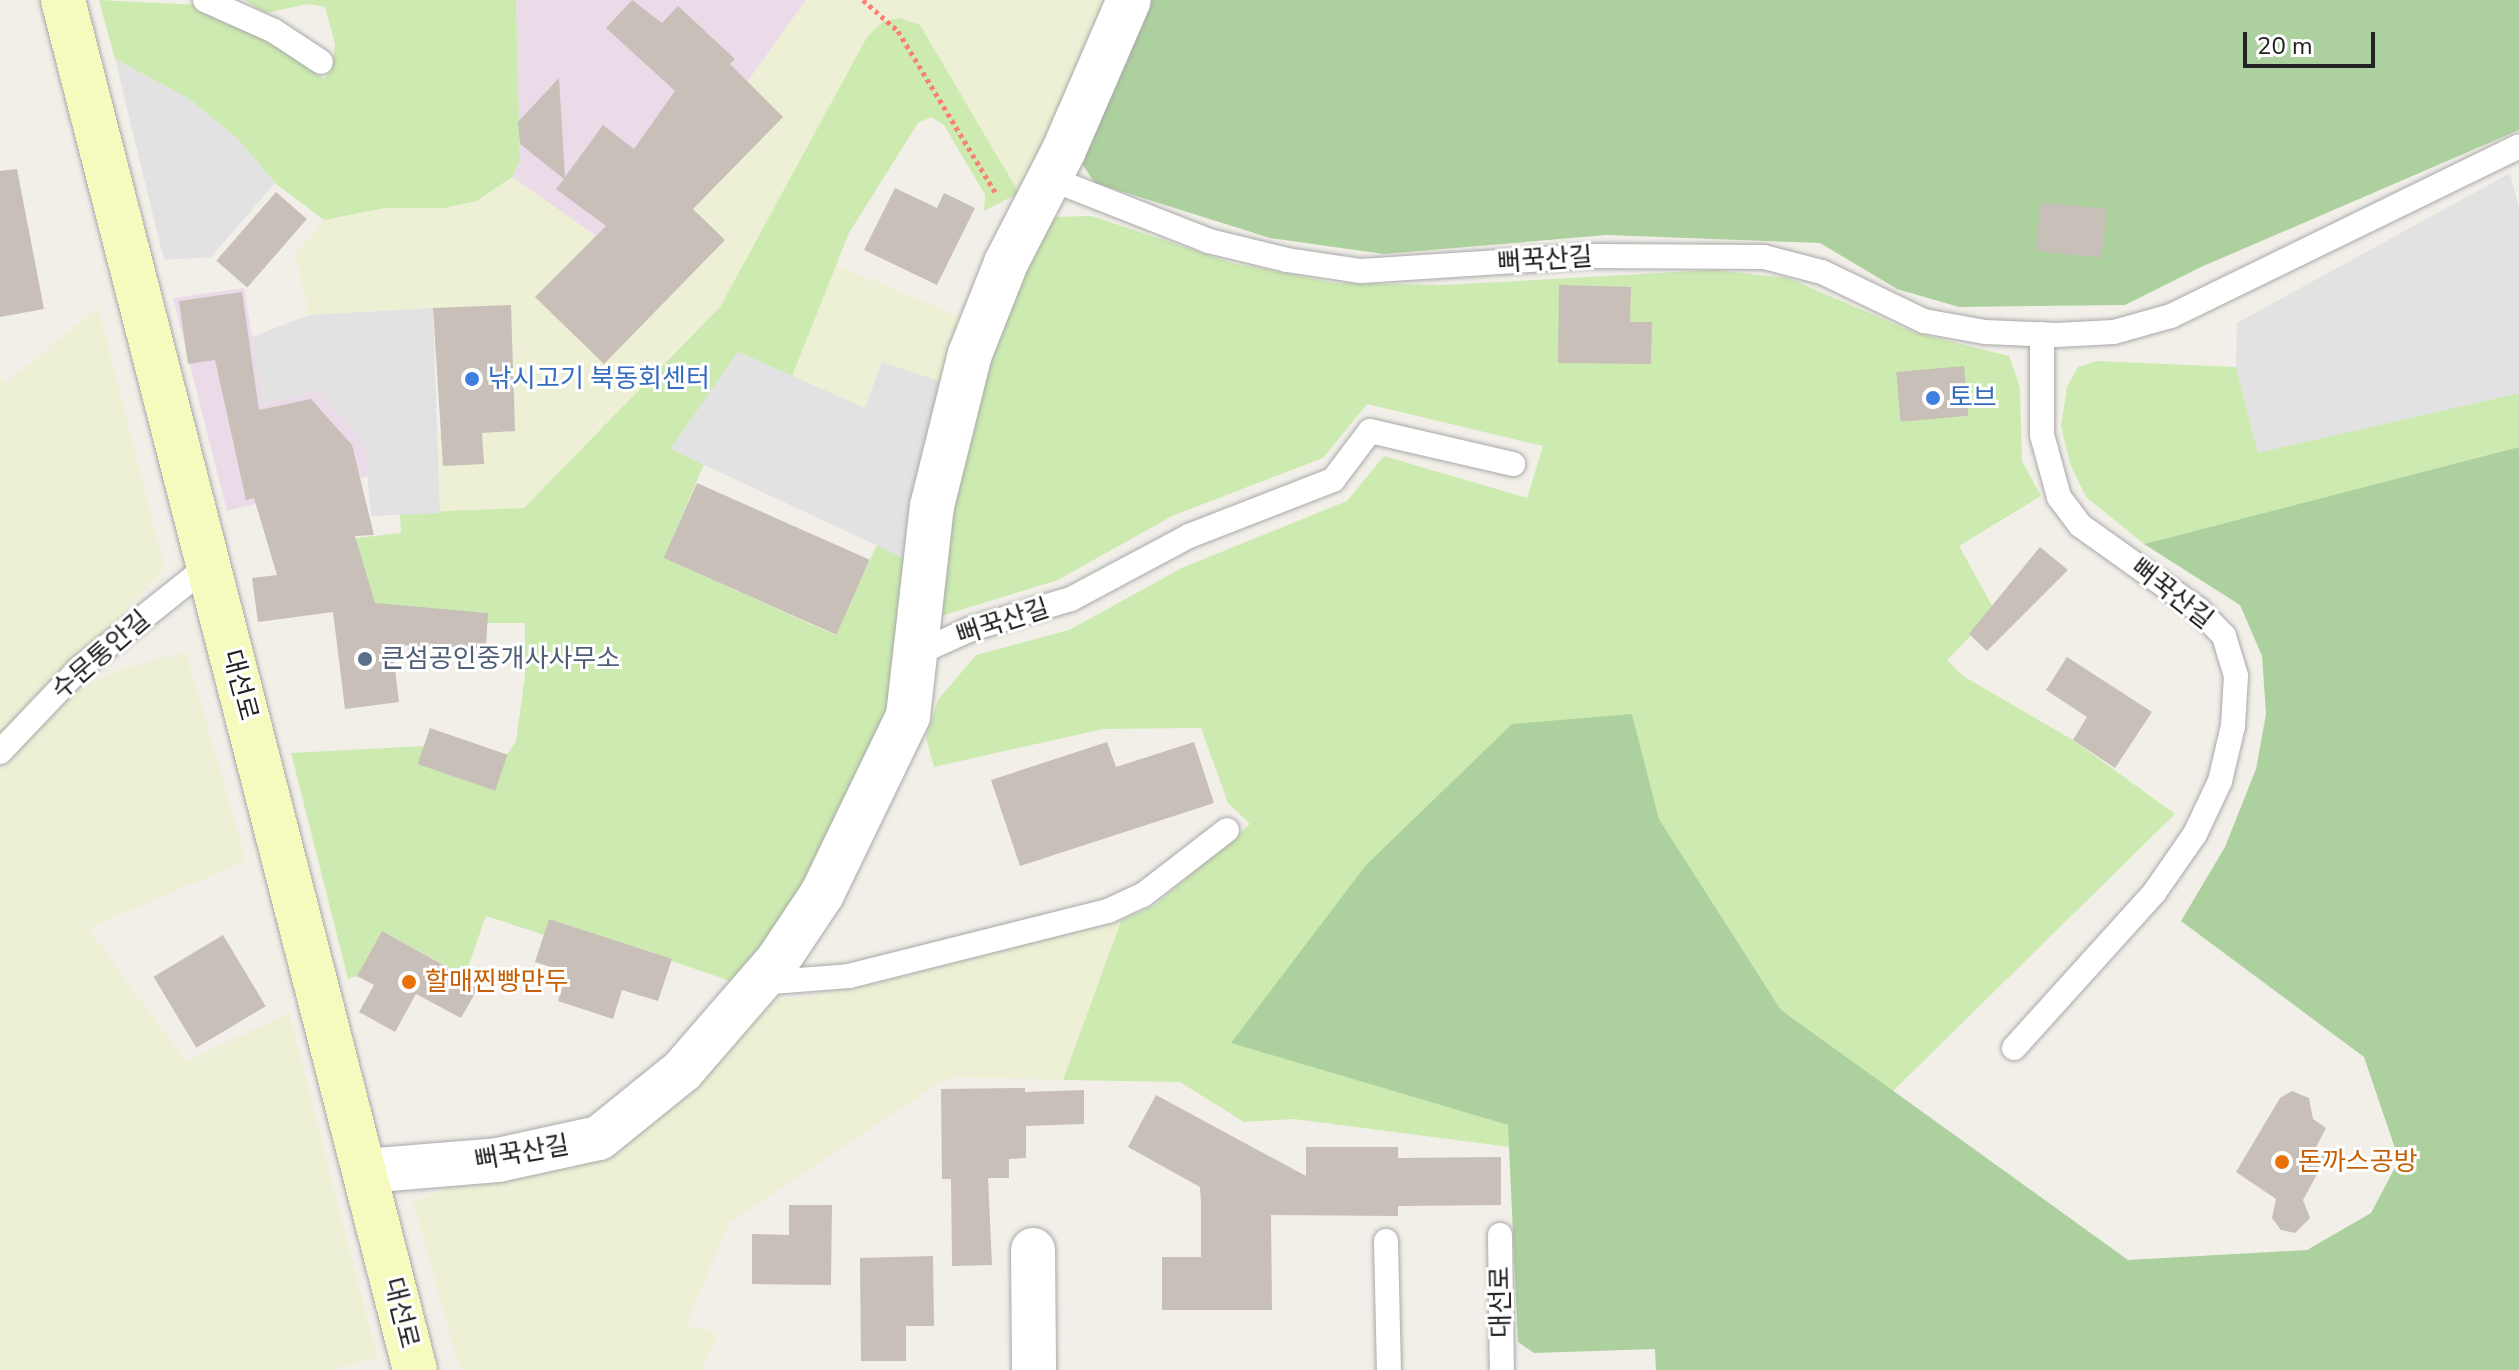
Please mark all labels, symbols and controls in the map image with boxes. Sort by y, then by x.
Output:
scale bar [2247,16,2379,66]
text: 20 m [2257,30,2313,62]
street label: 뻐꾹산길 [1496,241,1594,279]
place label: 낚시고기 북동회센터 [488,363,710,395]
marker: 낚시고기 북동회센터 [463,370,481,388]
place label: 토브 [1949,382,1997,414]
marker: 토브 [1924,389,1942,407]
street label: 뻐꾹산길 [2125,552,2219,636]
street label: 뻐꾹산길 [953,592,1053,652]
street label: 수문통안길 [46,604,156,706]
place label: 큰섬공인중개사사무소 [381,643,620,675]
street label: 대선로 [216,646,264,724]
marker: 큰섬공인중개사사무소 [356,650,374,668]
place label: 할매찐빵만두 [425,966,569,998]
marker: 할매찐빵만두 [400,973,418,991]
street label: 뻐꾹산길 [472,1129,572,1177]
place label: 돈까스공방 [2298,1146,2418,1178]
marker: 돈까스공방 [2273,1153,2291,1171]
street label: 대선로 [1485,1266,1517,1338]
street label: 대선로 [377,1274,425,1352]

